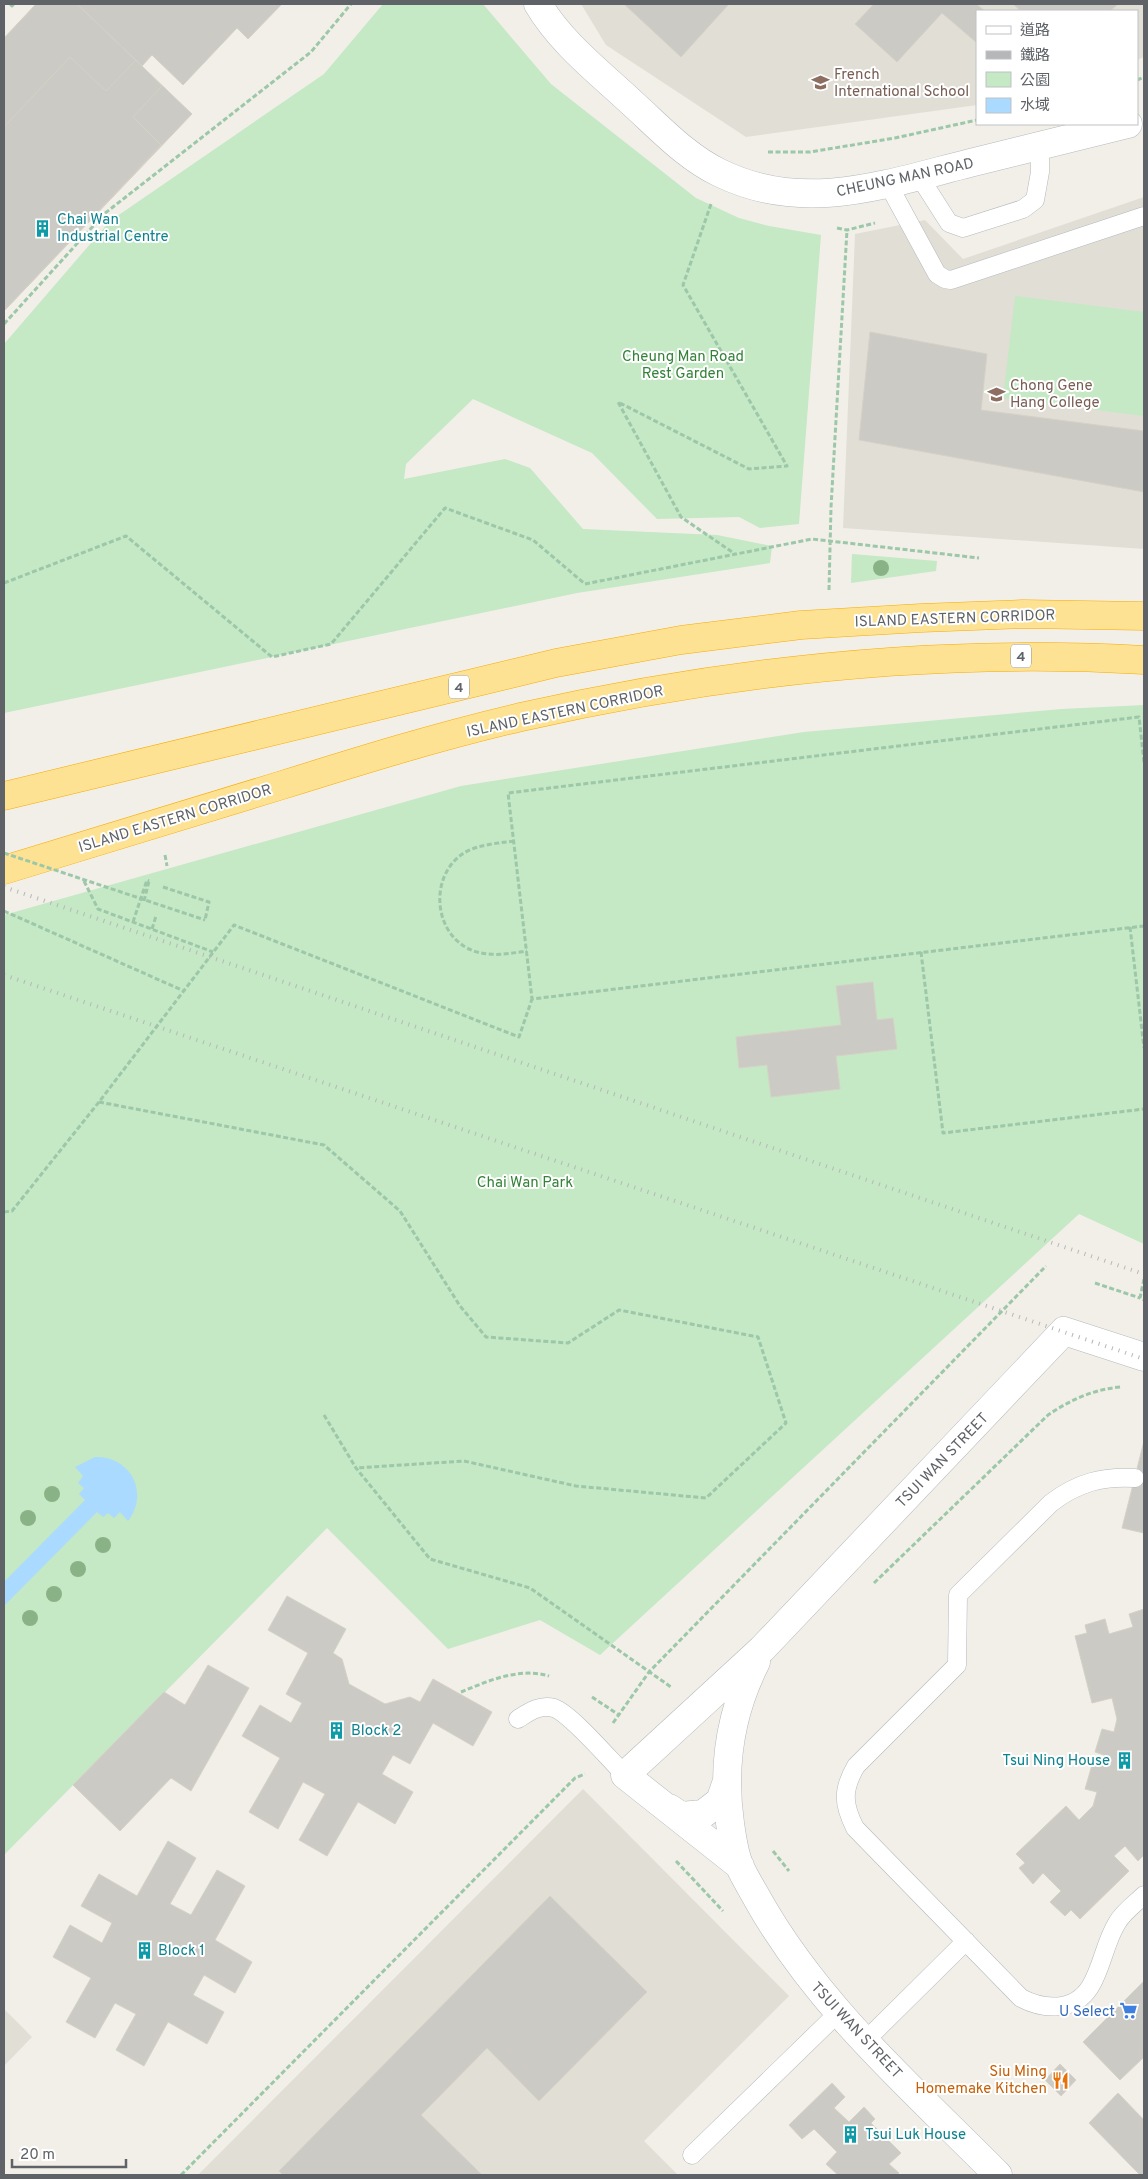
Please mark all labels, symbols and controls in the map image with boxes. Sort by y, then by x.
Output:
legend [976,10,1138,125]
text: 道路 [1020,22,1050,41]
text: 鐵路 [1020,47,1050,66]
place label: French International School [834,66,969,102]
text: 公園 [1020,72,1050,91]
school or university icon: French International School [810,73,830,93]
text: 水域 [1020,97,1050,116]
street label: CHEUNG MAN ROAD [835,155,976,202]
place label: Chai Wan Industrial Centre [57,211,168,247]
building icon: Chai Wan Industrial Centre [33,218,53,238]
park label: Cheung Man Road Rest Garden [622,348,744,384]
place label: Chong Gene Hang College [1010,377,1100,413]
school or university icon: Chong Gene Hang College [986,384,1006,404]
street label: ISLAND EASTERN CORRIDOR [854,606,1056,633]
road number: 4 [1011,644,1031,668]
road number: 4 [449,676,469,699]
street label: ISLAND EASTERN CORRIDOR [465,682,666,743]
street label: ISLAND EASTERN CORRIDOR [77,781,274,858]
park label: Chai Wan Park [477,1174,573,1193]
street label: TSUI WAN STREET [893,1409,993,1513]
building icon: Block 2 [327,1720,347,1740]
place label: Block 2 [351,1722,402,1741]
building icon: Tsui Ning House [1114,1750,1134,1770]
place label: Tsui Ning House [1002,1752,1110,1771]
building icon: Block 1 [134,1940,154,1960]
place label: Block 1 [158,1942,205,1961]
street label: TSUI WAN STREET [806,1979,906,2083]
supermarket icon: U Select [1119,2001,1139,2021]
place label: U Select [1059,2003,1115,2022]
place label: Siu Ming Homemake Kitchen [915,2063,1047,2099]
restaurant icon: Siu Ming Homemake Kitchen [1051,2070,1071,2090]
building icon: Tsui Luk House [841,2124,861,2144]
place label: Tsui Luk House [865,2126,966,2145]
scale bar [12,2136,126,2168]
text: 20 m [20,2146,55,2165]

